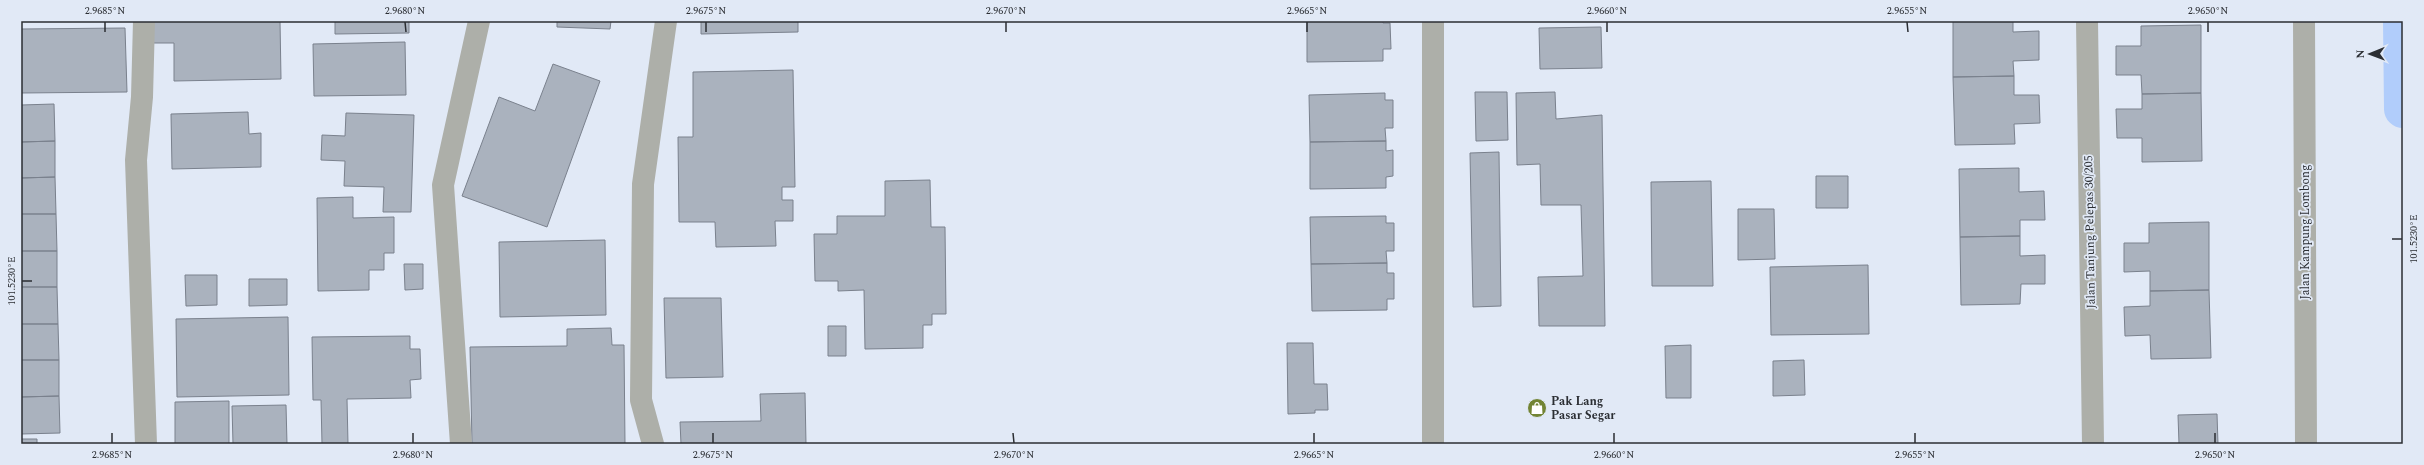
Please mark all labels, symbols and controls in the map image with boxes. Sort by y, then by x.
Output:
text: 2.9685°N [85,3,125,19]
text: 2.9680°N [385,3,425,19]
text: 2.9675°N [686,3,726,19]
text: 2.9670°N [986,3,1026,19]
text: 2.9665°N [1287,3,1327,19]
text: 2.9660°N [1587,3,1627,19]
text: 2.9655°N [1887,3,1927,19]
text: 2.9650°N [2188,3,2228,19]
north arrow [2350,34,2390,74]
text: N [2352,50,2369,59]
street label: Jalan Tanjung Pelepas 30/205 [2079,155,2101,309]
street label: Jalan Kampung Lombong [2296,164,2315,300]
text: 101.5230°E [2406,214,2422,264]
text: 101.5230°E [4,256,20,306]
place label: Pak Lang Pasar Segar [1551,392,1616,425]
shop icon: Pak Lang Pasar Segar [1526,397,1548,419]
text: 2.9685°N [92,447,132,463]
text: 2.9680°N [393,447,433,463]
text: 2.9675°N [693,447,733,463]
text: 2.9670°N [994,447,1034,463]
text: 2.9665°N [1294,447,1334,463]
text: 2.9660°N [1594,447,1634,463]
text: 2.9655°N [1895,447,1935,463]
text: 2.9650°N [2195,447,2235,463]

